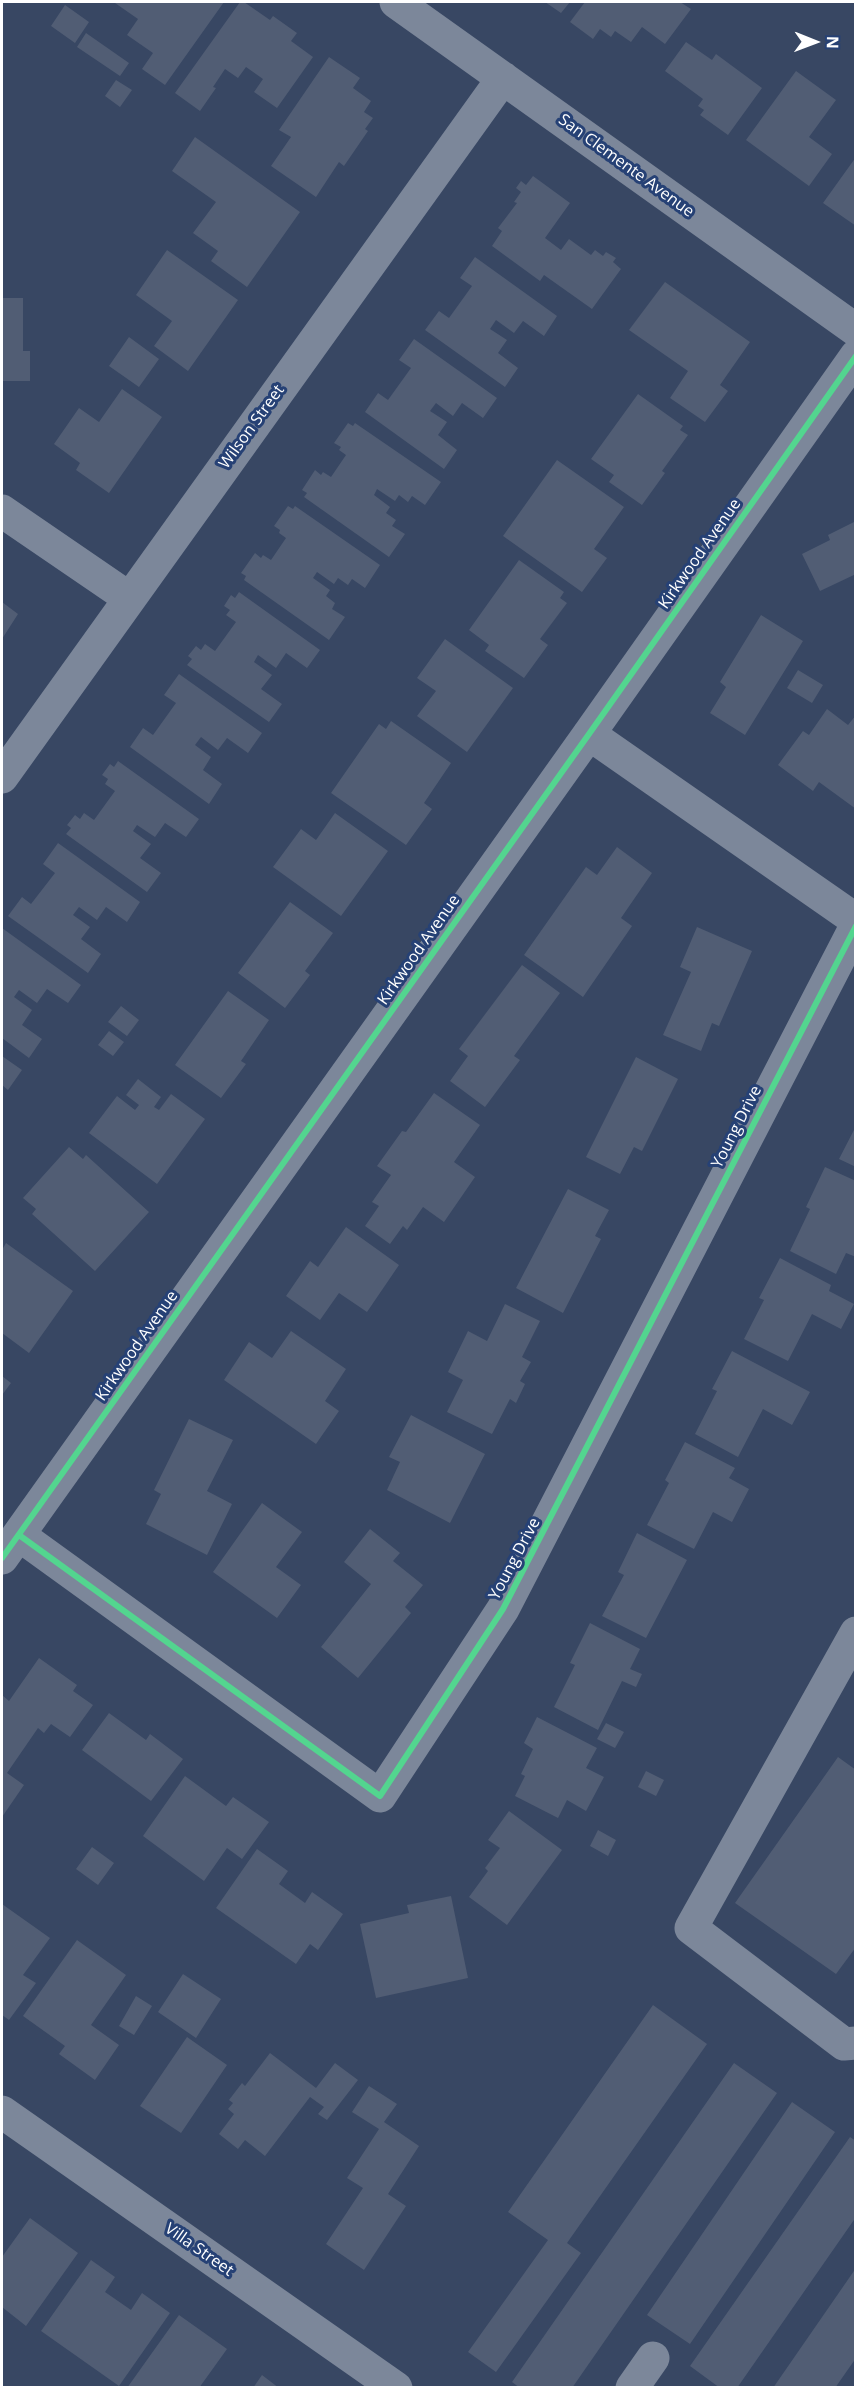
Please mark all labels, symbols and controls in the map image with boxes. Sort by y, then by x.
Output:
north arrow [785,12,845,72]
text: N [822,36,844,49]
street label: San Clemente Avenue [554,110,698,222]
street label: Wilson Street [215,381,289,473]
street label: Kirkwood Avenue [655,495,745,613]
street label: Kirkwood Avenue [374,891,464,1009]
street label: Young Drive [708,1082,766,1172]
street label: Kirkwood Avenue [92,1287,182,1405]
street label: Young Drive [485,1515,545,1603]
street label: Villa Street [161,2219,237,2281]

